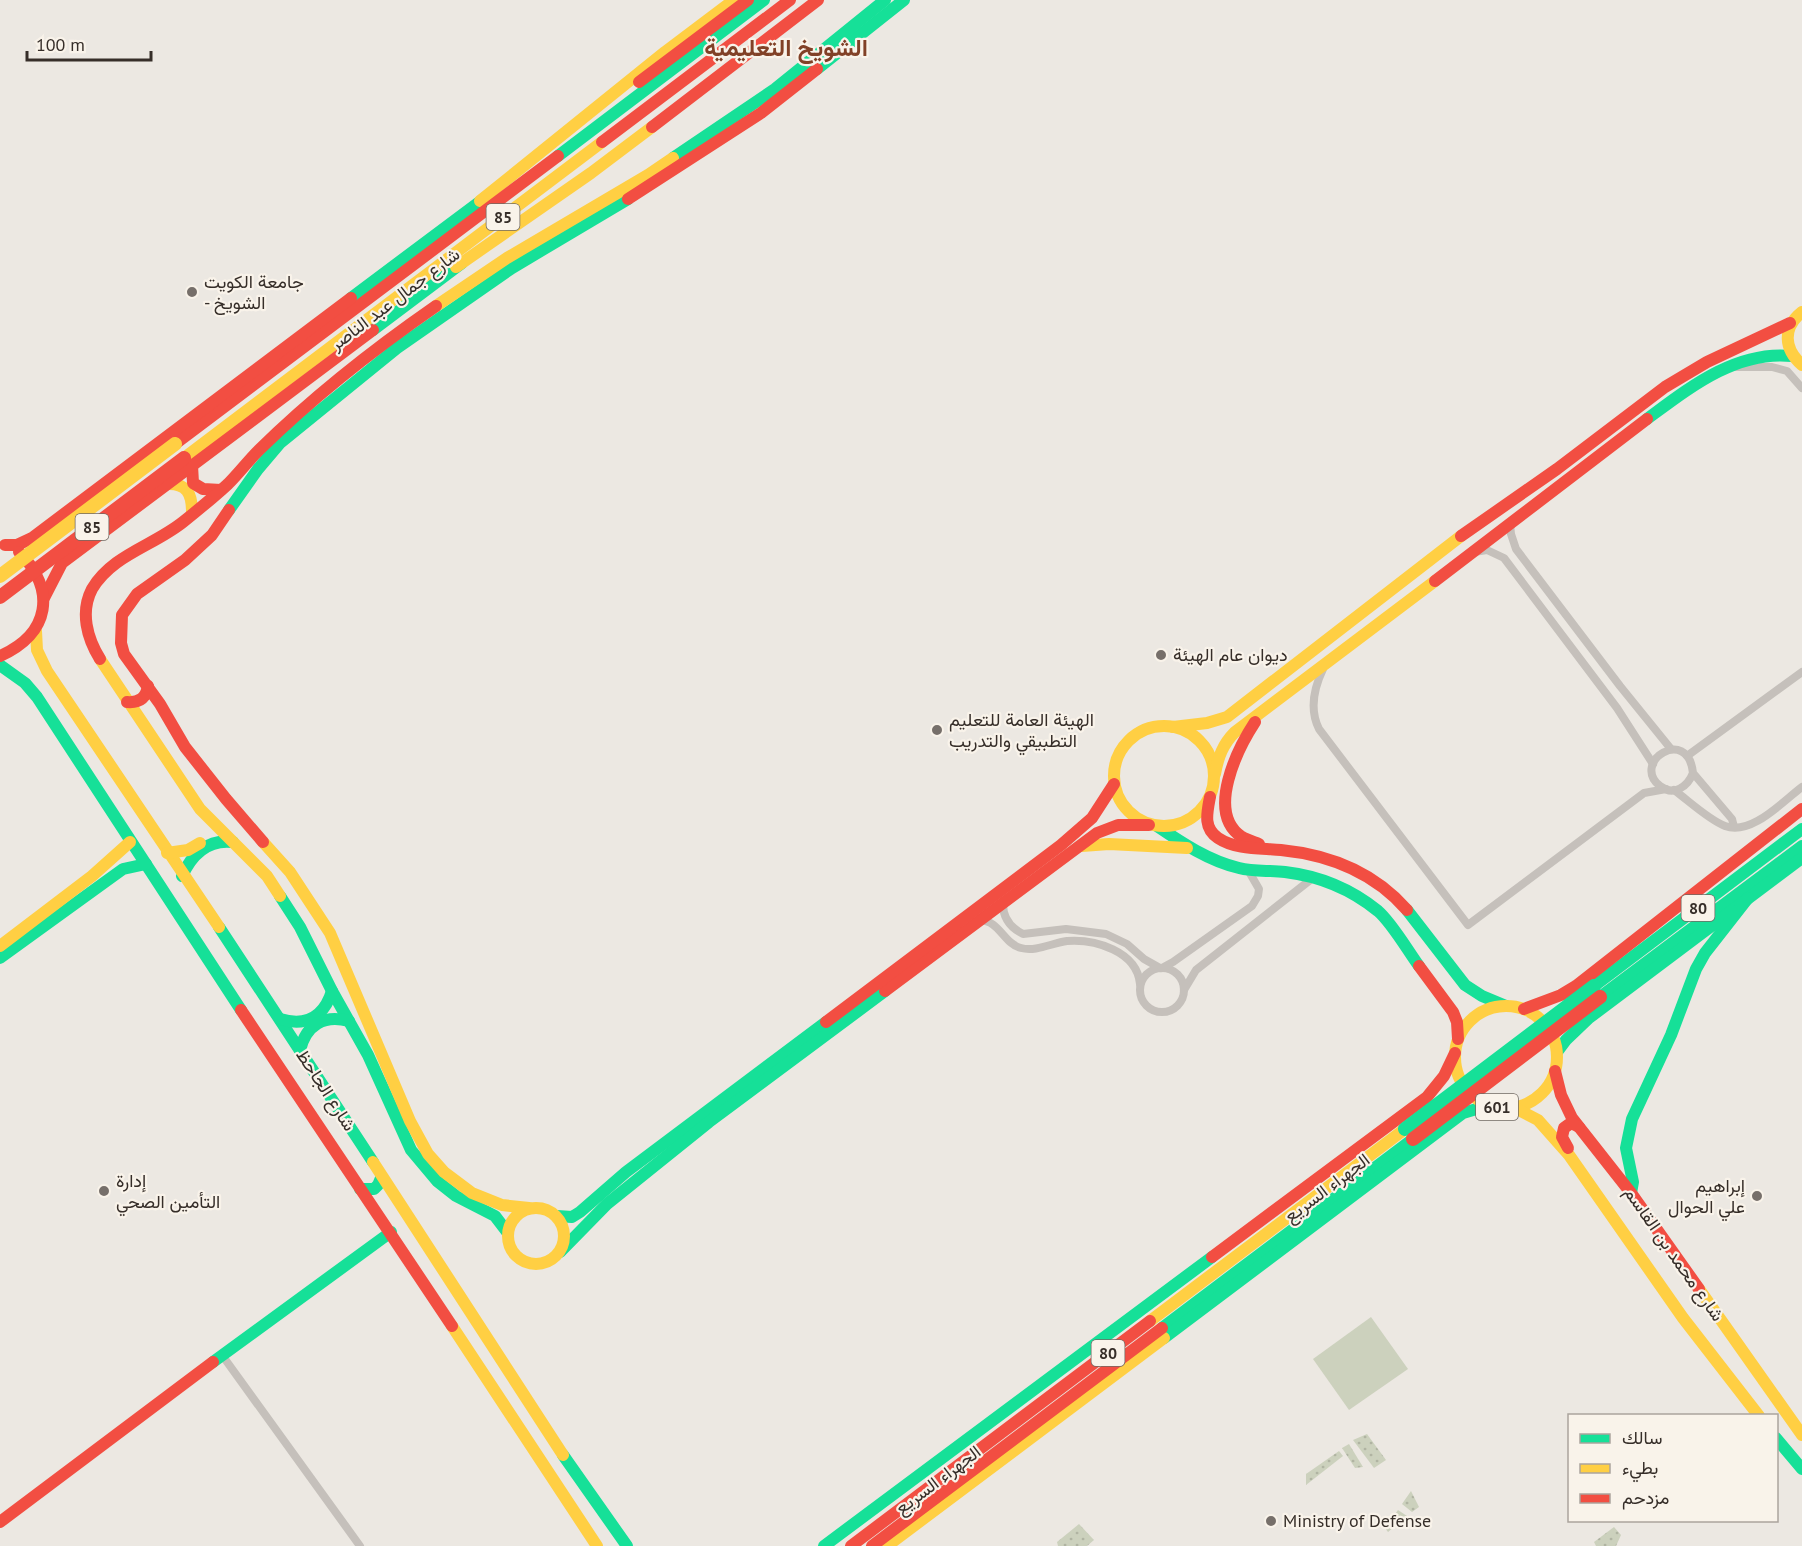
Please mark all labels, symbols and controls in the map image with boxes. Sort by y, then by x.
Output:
scale bar [27,24,152,62]
district label: الشويخ التعليمية [704,32,868,65]
text: 100 m [36,33,85,56]
road number: 85 [486,204,520,230]
street label: شارع جمال عبد الناصر [324,242,465,356]
place label: جامعة الكويت - الشويخ [204,270,304,315]
marker: جامعة الكويت - الشويخ [185,285,199,299]
road number: 85 [76,514,109,540]
place label: ديوان عام الهيئة [1173,643,1288,667]
marker: ديوان عام الهيئة [1154,648,1168,662]
place label: الهيئة العامة للتعليم التطبيقي والتدريب [949,708,1094,756]
marker: الهيئة العامة للتعليم التطبيقي والتدريب [930,723,944,737]
road number: 80 [1682,895,1714,921]
street label: شارع الجاحظ [291,1044,361,1136]
road number: 601 [1476,1094,1518,1120]
street label: الجهراء السريع [1279,1148,1375,1228]
place label: إدارة التأمين الصحي [116,1169,220,1217]
place label: إبراهيم علي الحوال [1668,1174,1745,1222]
street label: شارع محمد بن القاسم [1618,1182,1730,1326]
marker: إدارة التأمين الصحي [97,1184,111,1198]
marker: إبراهيم علي الحوال [1750,1189,1764,1203]
road number: 80 [1092,1340,1124,1366]
legend [1568,1414,1778,1522]
text: سالك [1622,1426,1662,1449]
street label: الجهراء السريع [890,1440,986,1520]
text: بطيء [1622,1456,1658,1483]
text: مزدحم [1622,1486,1669,1510]
place label: Ministry of Defense [1283,1509,1431,1532]
marker: Ministry of Defense [1264,1514,1278,1528]

